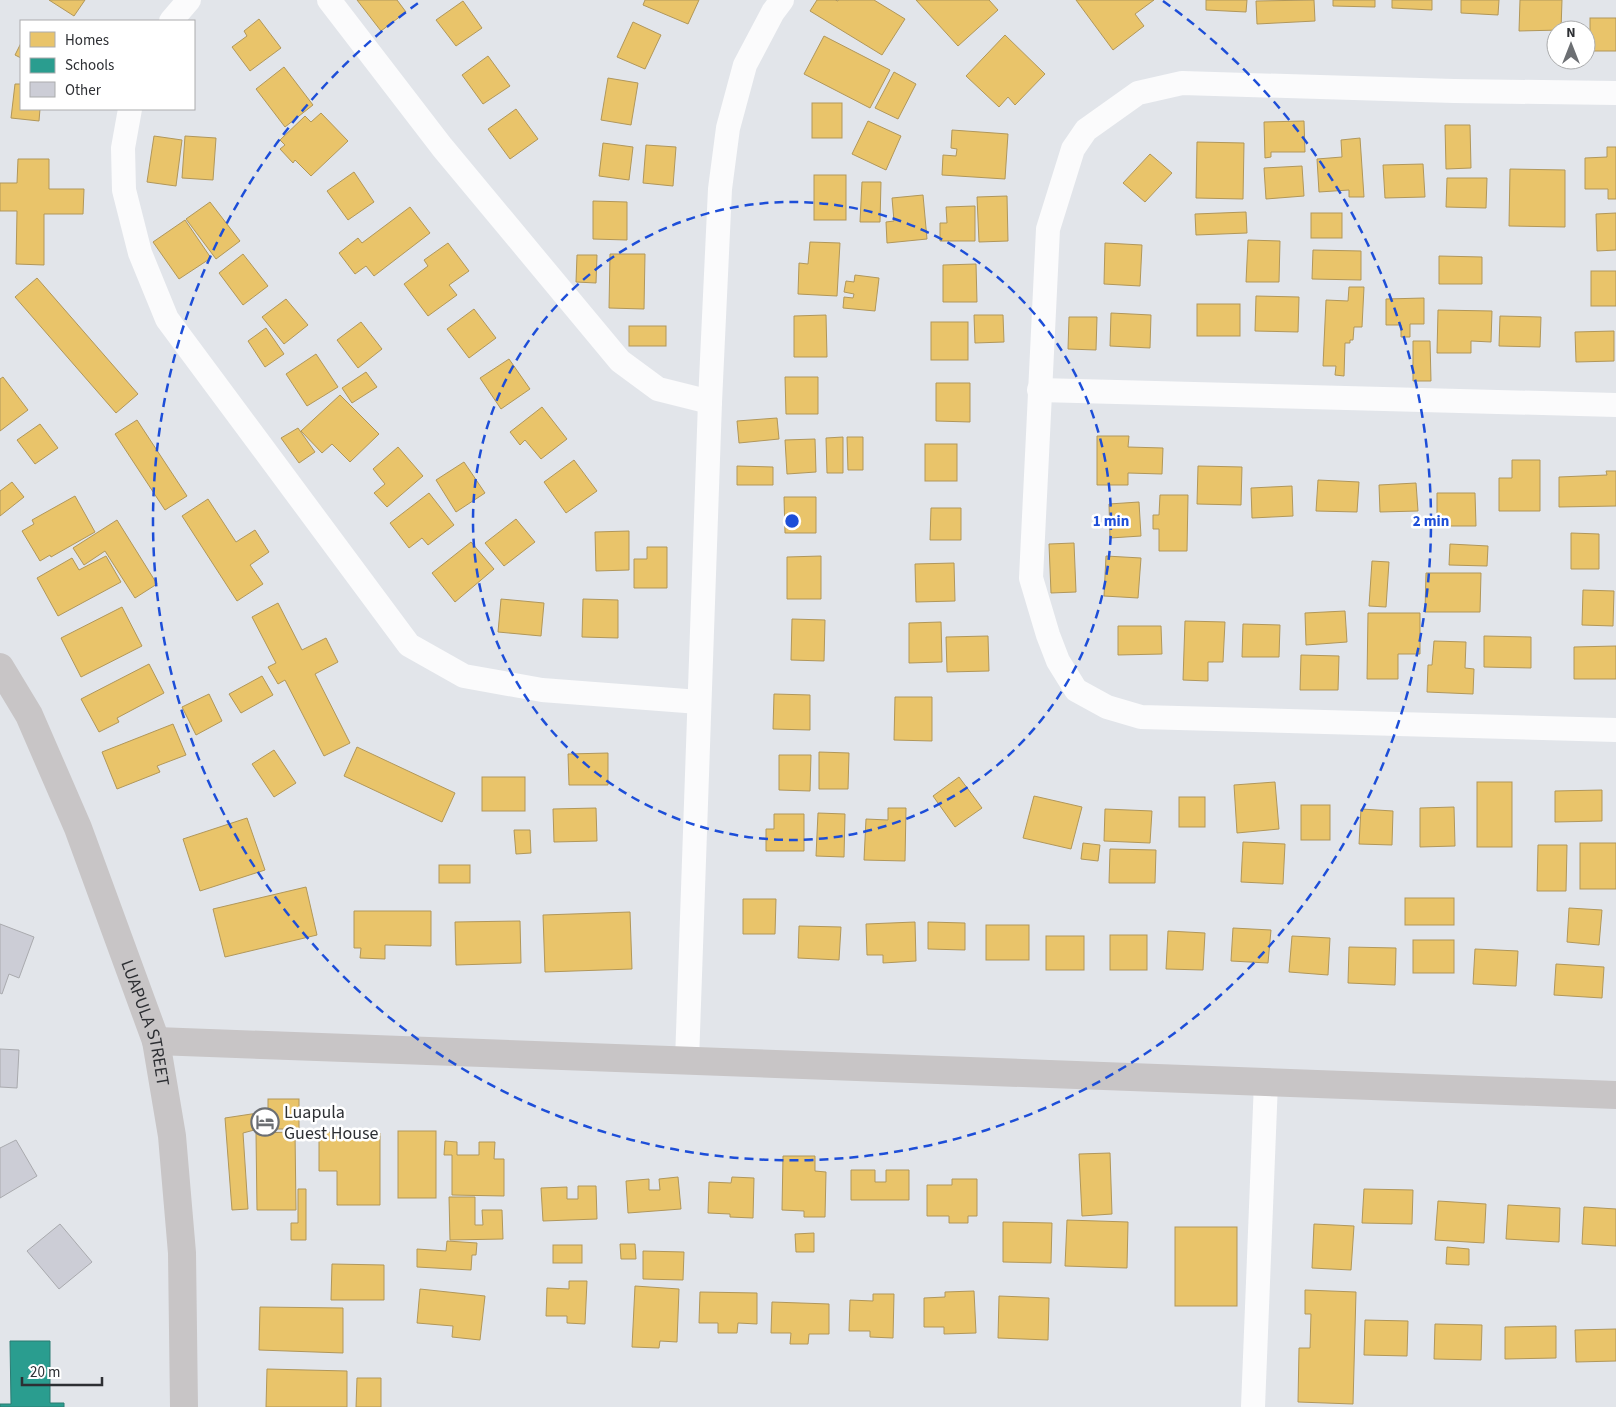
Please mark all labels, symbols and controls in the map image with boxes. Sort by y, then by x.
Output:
legend [20,20,195,110]
north arrow [1546,20,1596,70]
text: N [1566,23,1576,43]
text: Homes [65,30,109,51]
text: Schools [65,55,114,76]
text: Other [65,80,102,101]
text: 1 min [1093,511,1129,532]
text: 2 min [1413,511,1449,532]
centre of rings [783,512,801,530]
street label: LUAPULA STREET [115,956,176,1088]
place label: Luapula Guest House [284,1100,379,1146]
hotel icon: Luapula Guest House [250,1107,280,1137]
scale bar [22,1354,102,1386]
text: 20 m [30,1362,60,1383]

